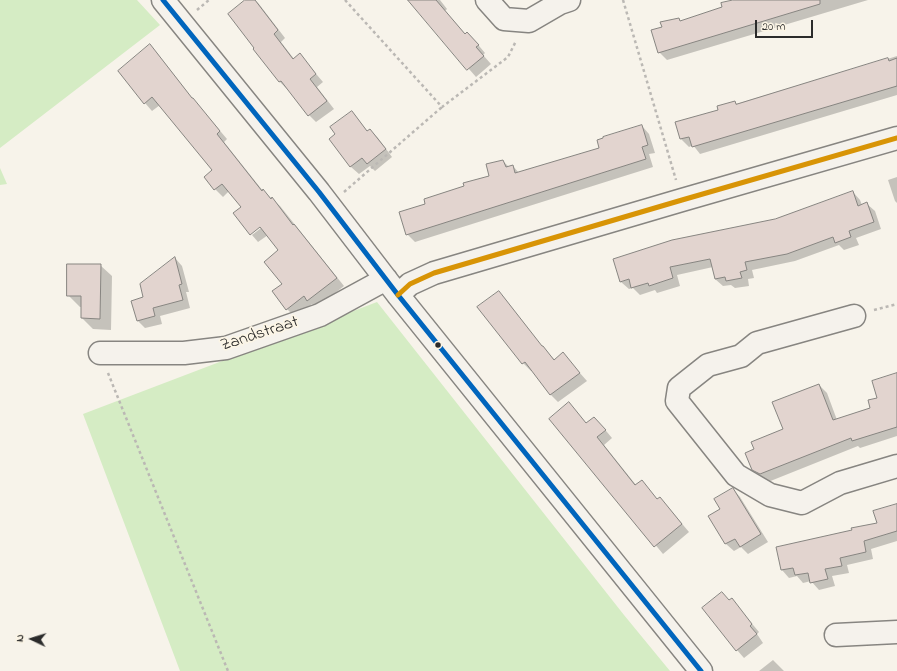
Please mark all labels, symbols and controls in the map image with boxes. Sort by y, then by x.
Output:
scale bar [757,12,815,38]
text: 20 m [762,18,785,36]
street label: Zandstraat [219,313,301,357]
unlabelled marker [433,340,443,350]
north arrow [12,619,52,659]
text: N [12,634,28,642]

